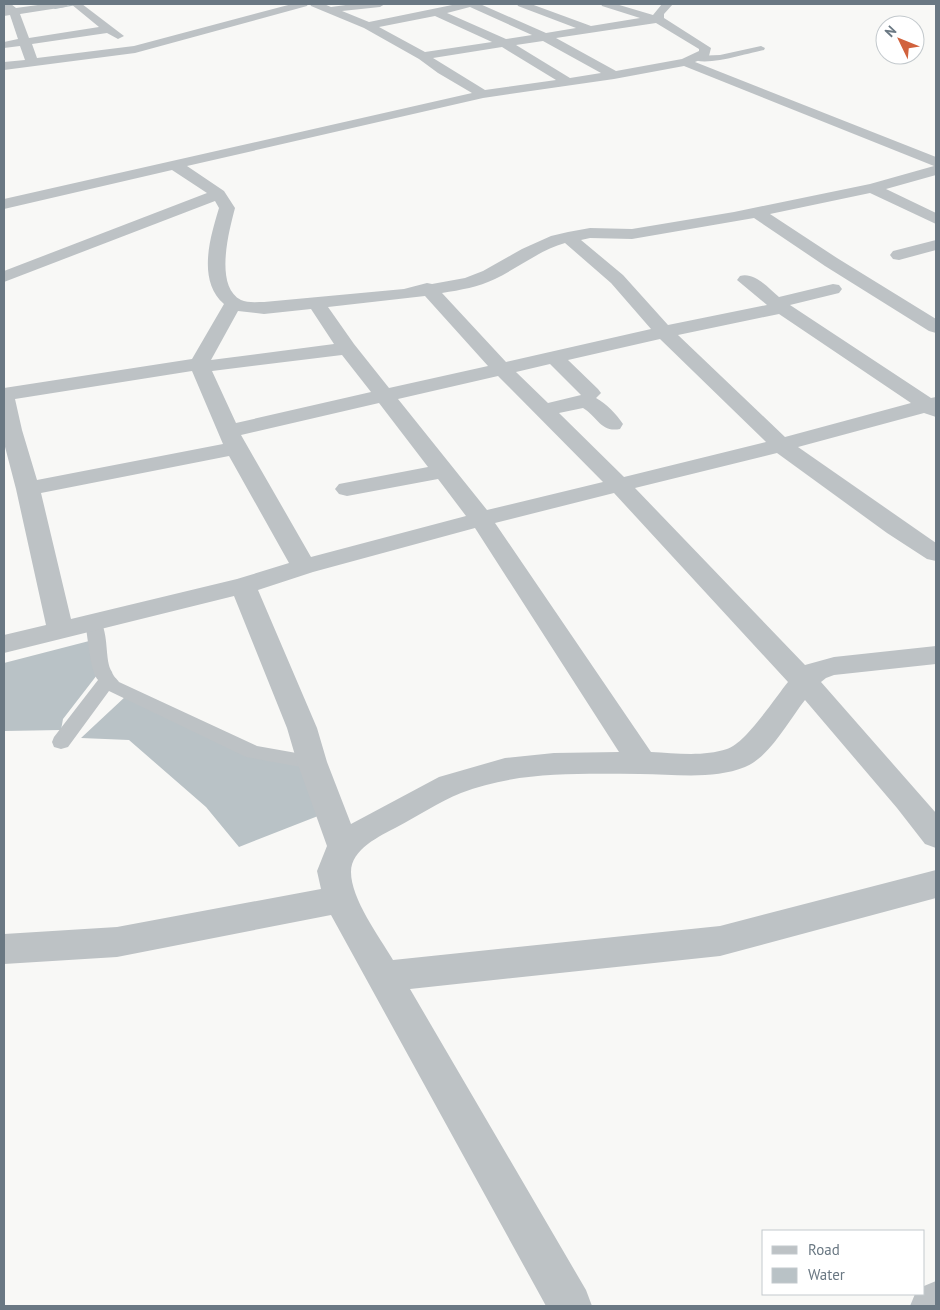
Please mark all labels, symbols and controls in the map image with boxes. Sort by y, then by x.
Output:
north arrow [875,15,925,65]
text: N [881,22,900,41]
legend [762,1230,925,1295]
text: Road [808,1240,840,1259]
text: Water [808,1265,845,1284]

